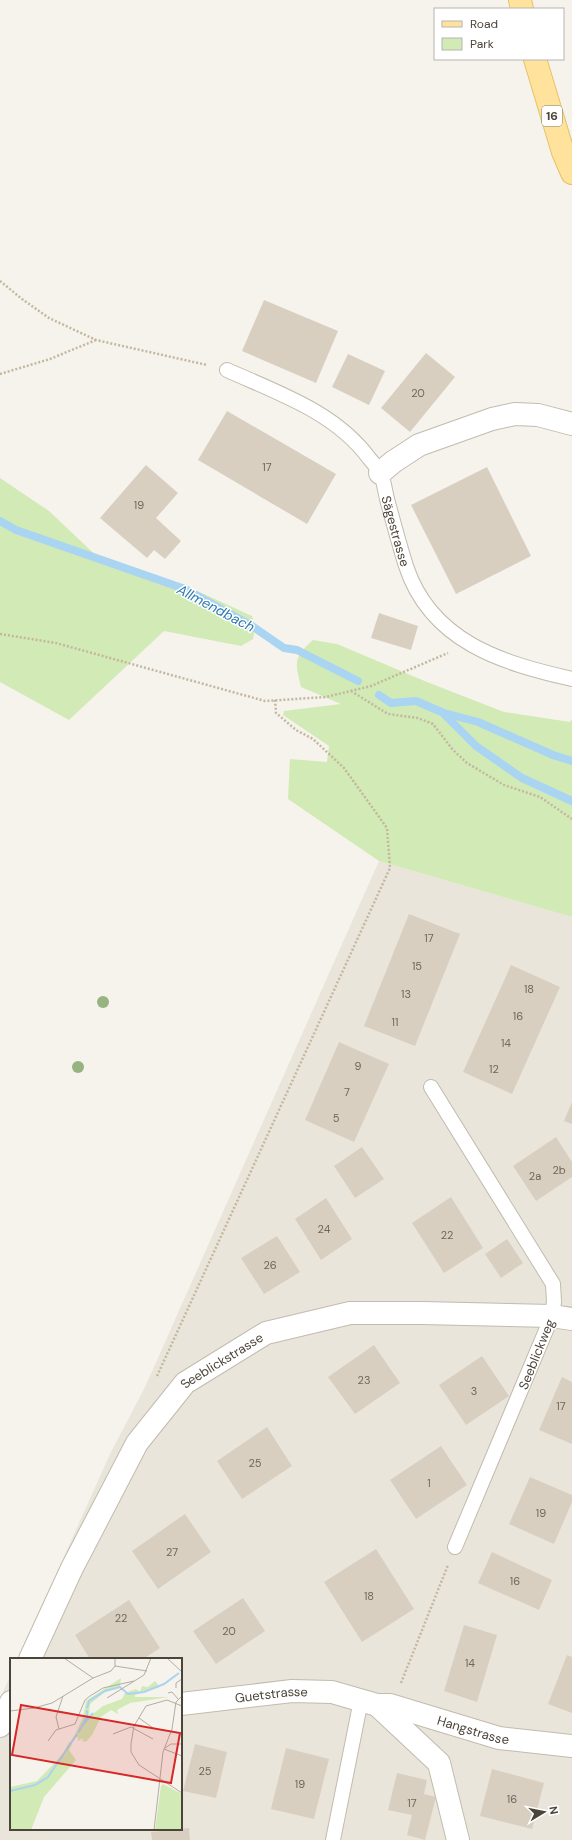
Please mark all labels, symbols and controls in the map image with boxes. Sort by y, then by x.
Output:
legend [434,8,564,60]
text: Road [470,16,498,32]
text: Park [470,36,494,52]
road number: 16 [542,106,562,126]
house number: 20 [411,386,425,400]
house number: 17 [262,460,272,474]
street label: Sägestrasse [377,494,414,569]
house number: 19 [134,498,144,512]
water label: Allmendbach [173,580,258,636]
house number: 17 [424,931,434,945]
house number: 15 [412,959,422,973]
house number: 18 [524,982,534,996]
house number: 13 [401,987,411,1001]
house number: 16 [513,1009,523,1023]
house number: 11 [392,1015,398,1029]
house number: 14 [501,1036,511,1050]
house number: 9 [355,1059,362,1073]
house number: 12 [489,1062,499,1076]
house number: 7 [344,1085,350,1099]
house number: 5 [333,1111,340,1125]
house number: 2b [552,1163,566,1177]
house number: 2a [529,1169,541,1183]
house number: 24 [318,1222,331,1236]
house number: 22 [441,1228,453,1242]
house number: 26 [263,1258,277,1272]
street label: Seeblickweg [515,1316,558,1392]
street label: Seeblickstrasse [176,1329,266,1392]
house number: 23 [358,1373,370,1387]
house number: 3 [471,1384,477,1398]
house number: 17 [556,1399,566,1413]
house number: 25 [248,1456,262,1470]
house number: 1 [427,1476,431,1490]
house number: 19 [536,1506,546,1520]
house number: 27 [166,1545,178,1559]
house number: 16 [510,1574,520,1588]
house number: 18 [364,1589,374,1603]
house number: 22 [115,1611,127,1625]
house number: 20 [222,1624,236,1638]
house number: 14 [465,1656,475,1670]
inset map [10,1658,182,1830]
street label: Guetstrasse [234,1683,308,1707]
street label: Hangstrasse [435,1712,510,1748]
house number: 25 [198,1764,212,1778]
house number: 19 [295,1777,305,1791]
house number: 16 [507,1792,517,1806]
north arrow [524,1792,564,1832]
house number: 17 [407,1796,417,1810]
text: N [546,1805,561,1815]

